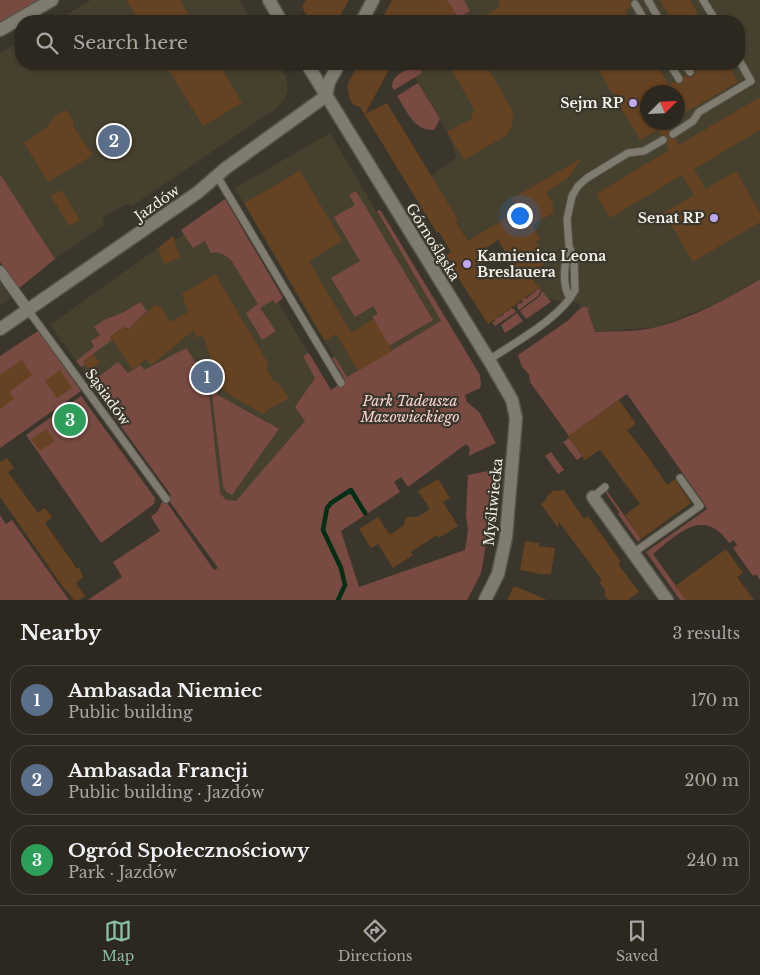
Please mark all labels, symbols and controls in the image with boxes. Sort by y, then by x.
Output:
search box [15,15,745,70]
icon: search [33,29,61,57]
text: Search here [73,31,188,54]
north arrow [640,85,685,130]
place label: Sejm RP [560,94,623,112]
marker: Sejm RP [627,97,639,109]
pin: 2 [98,122,130,160]
street label: Jazdów [129,181,183,226]
street label: Górnośląska [402,200,464,284]
your location [507,203,533,229]
place label: Senat RP [638,209,704,227]
marker: Senat RP [708,212,720,224]
place label: Kamienica Leona Breslauera [477,247,606,281]
marker: Kamienica Leona Breslauera [461,258,473,270]
pin: 1 [191,358,223,396]
street label: Sąsiadów [81,365,135,429]
park label: Park Tadeusza Mazowieckiego [360,392,459,426]
pin: 3 [54,401,86,439]
street label: Myśliwiecka [479,457,507,547]
text: Nearby [20,620,101,646]
text: 3 results [672,623,740,643]
text: Ambasada Niemiec [68,679,262,702]
text: 1 [34,690,40,710]
text: 170 m [691,690,739,710]
text: Public building [68,702,193,722]
text: Ambasada Francji [68,759,248,782]
text: 2 [32,770,42,790]
text: 200 m [685,770,739,790]
text: Public building · Jazdów [68,782,264,802]
text: Ogród Społecznościowy [68,839,309,862]
text: 3 [32,850,42,870]
text: 240 m [687,850,739,870]
text: Park · Jazdów [68,862,177,882]
tab: Map [102,917,134,965]
tab: Directions [338,917,412,965]
tab: Saved [616,917,658,965]

